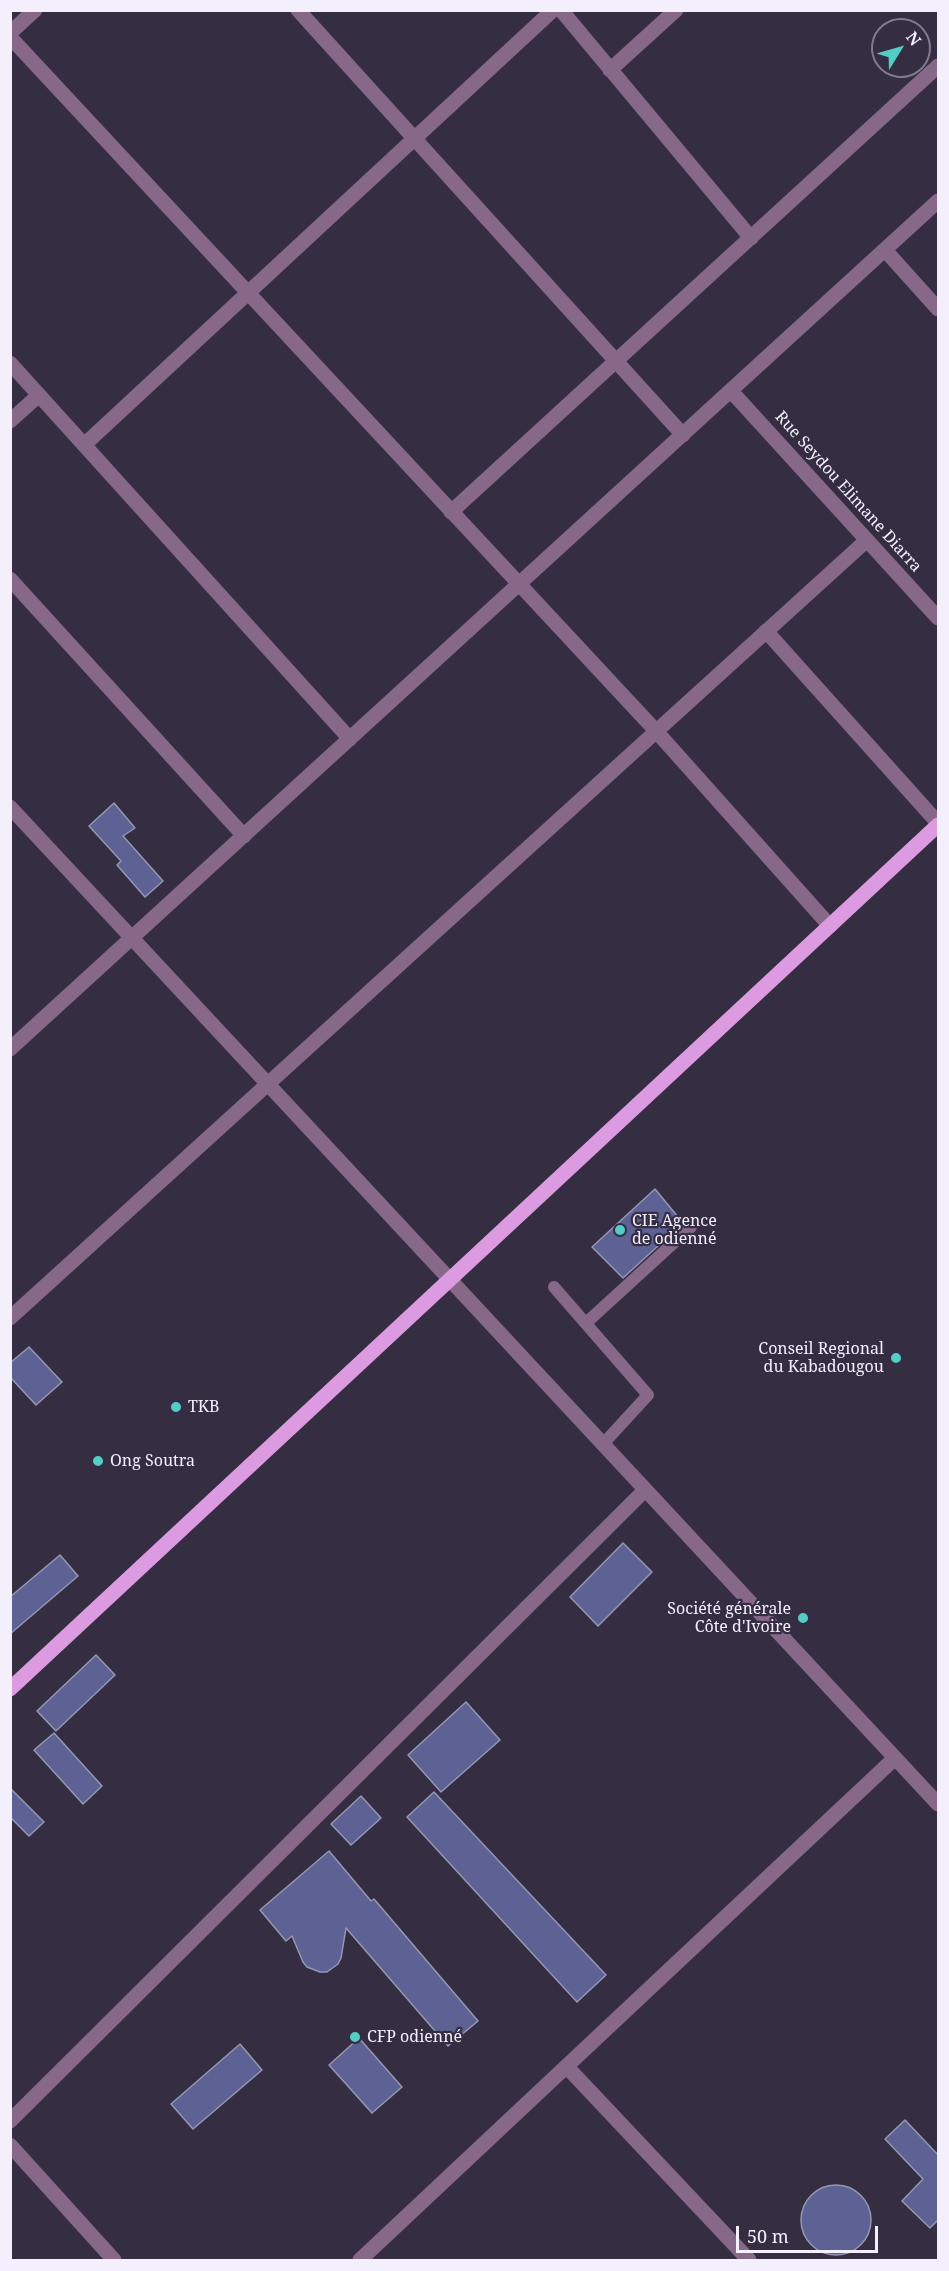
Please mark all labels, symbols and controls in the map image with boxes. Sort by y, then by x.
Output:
north arrow [871,18,931,78]
text: N [901,27,926,50]
street label: Rue Seydou Elimane Diarra [771,408,925,576]
place label: CIE Agence de odienné [632,1211,717,1249]
marker: CIE Agence de odienné [613,1223,627,1237]
place label: Conseil Regional du Kabadougou [758,1339,884,1377]
marker: Conseil Regional du Kabadougou [889,1351,903,1365]
place label: TKB [188,1397,219,1417]
marker: TKB [169,1400,183,1414]
place label: Ong Soutra [110,1451,195,1471]
marker: Ong Soutra [91,1454,105,1468]
place label: Société générale Côte d'Ivoire [667,1599,791,1637]
marker: Société générale Côte d'Ivoire [796,1611,810,1625]
place label: CFP odienné [367,2027,462,2047]
marker: CFP odienné [348,2030,362,2044]
scale bar [739,2214,882,2252]
text: 50 m [747,2224,789,2248]

